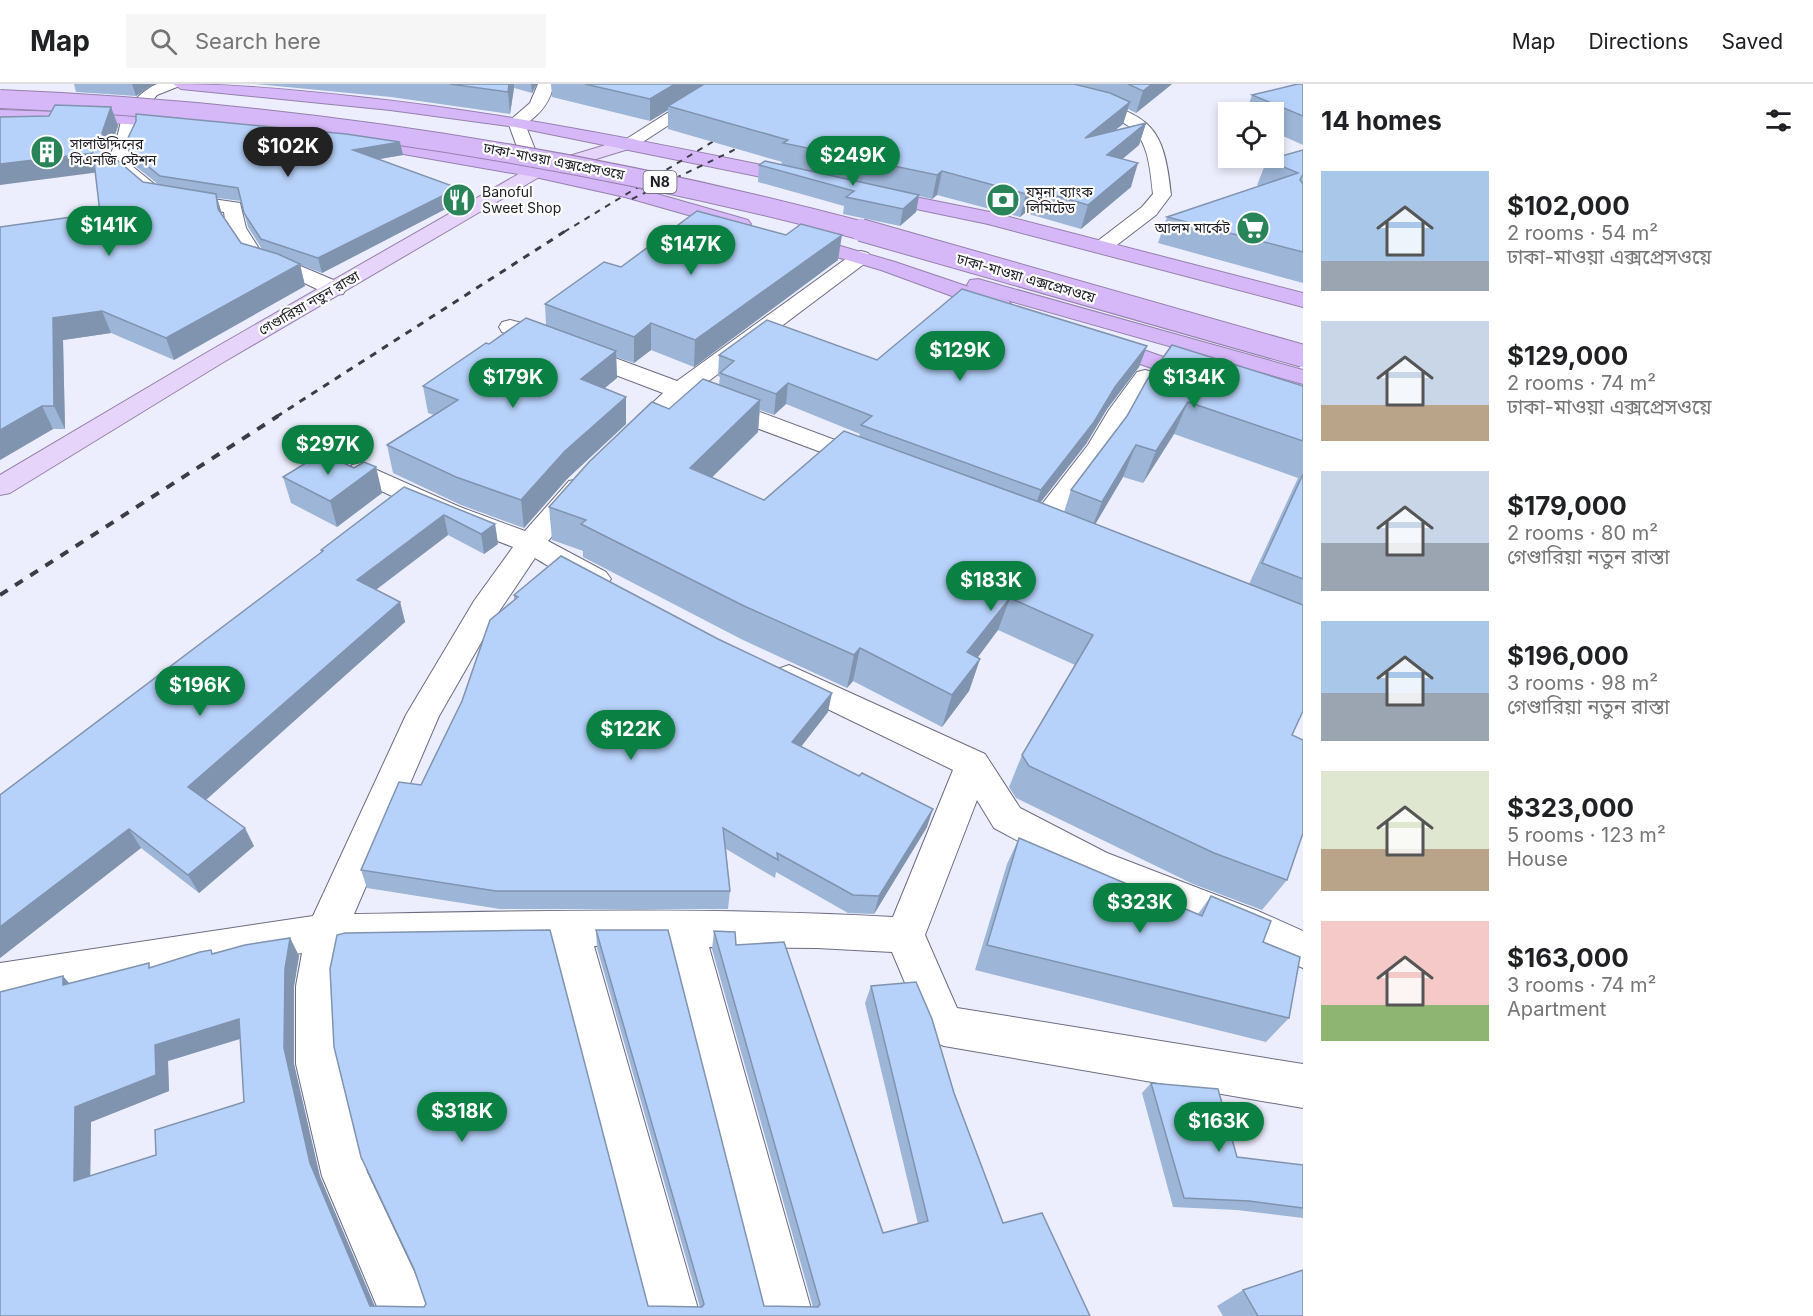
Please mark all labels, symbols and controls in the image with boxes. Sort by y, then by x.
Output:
search box [126,14,546,68]
text: Map [30,24,90,58]
icon: search [147,25,180,58]
text: Search here [195,28,321,54]
text: Map [1512,29,1555,54]
text: Directions [1588,29,1689,54]
text: Saved [1722,29,1783,54]
map controls [1218,102,1284,168]
button: locate [1218,102,1284,168]
icon: filters [1762,104,1795,137]
text: 14 homes [1321,105,1442,136]
pin: $102K [246,127,330,178]
building icon: সালাউদ্দিনের সিএনজি স্টেশন [29,134,65,170]
text: $102K [257,134,319,158]
place label: সালাউদ্দিনের সিএনজি স্টেশন [69,135,157,168]
pin: $249K [811,136,895,187]
street label: ঢাকা-মাওয়া এক্সপ্রেসওয়ে [481,138,626,183]
text: $249K [820,143,886,167]
road number: N8 [644,171,676,193]
restaurant icon: Banoful Sweet Shop [441,182,477,218]
bank icon: যমুনা ব্যাংক লিমিটেড [985,182,1021,218]
place label: Banoful Sweet Shop [482,183,561,216]
place label: যমুনা ব্যাংক লিমিটেড [1025,183,1093,216]
text: $102,000 [1507,190,1630,221]
icon: home [1369,195,1441,267]
pin: $141K [67,206,151,257]
supermarket icon: আলম মার্কেট [1235,210,1271,246]
text: $141K [80,213,138,237]
place label: আলম মার্কেট [1154,219,1230,236]
text: 2 rooms · 54 m² [1507,221,1658,245]
pin: $147K [649,225,733,276]
text: $147K [660,232,722,256]
text: ঢাকা-মাওয়া এক্সপ্রেসওয়ে [1507,245,1712,269]
street label: ঢাকা-মাওয়া এক্সপ্রেসওয়ে [954,249,1098,305]
street label: গেণ্ডারিয়া নতুন রাস্তা [255,267,363,339]
pin: $129K [918,331,1002,382]
text: $129K [929,338,991,362]
text: $129,000 [1507,340,1628,371]
icon: home [1369,345,1441,417]
pin: $179K [471,358,555,409]
pin: $134K [1152,358,1236,409]
text: $179K [483,365,543,389]
text: $134K [1163,365,1225,389]
text: 2 rooms · 74 m² [1507,371,1656,395]
text: ঢাকা-মাওয়া এক্সপ্রেসওয়ে [1507,395,1712,419]
pin: $297K [286,425,370,476]
text: $297K [296,432,360,456]
text: $179,000 [1507,490,1627,521]
icon: home [1369,495,1441,567]
text: 2 rooms · 80 m² [1507,521,1658,545]
text: গেণ্ডারিয়া নতুন রাস্তা [1507,545,1670,569]
pin: $183K [949,561,1033,612]
text: $183K [960,568,1022,592]
text: $196,000 [1507,640,1629,671]
icon: home [1369,645,1441,717]
pin: $196K [158,666,242,717]
text: 3 rooms · 98 m² [1507,671,1658,695]
text: $196K [169,673,231,697]
text: গেণ্ডারিয়া নতুন রাস্তা [1507,695,1670,719]
pin: $122K [589,710,673,761]
text: $122K [600,717,662,741]
text: $323,000 [1507,792,1634,823]
icon: home [1369,795,1441,867]
text: 5 rooms · 123 m² [1507,823,1666,847]
text: House [1507,847,1568,871]
pin: $323K [1098,883,1182,934]
text: $323K [1107,890,1173,914]
text: $163,000 [1507,942,1629,973]
icon: home [1369,945,1441,1017]
text: 3 rooms · 74 m² [1507,973,1656,997]
text: Apartment [1507,997,1606,1021]
pin: $318K [420,1092,504,1143]
text: $318K [431,1099,493,1123]
pin: $163K [1177,1102,1261,1153]
text: $163K [1188,1109,1250,1133]

